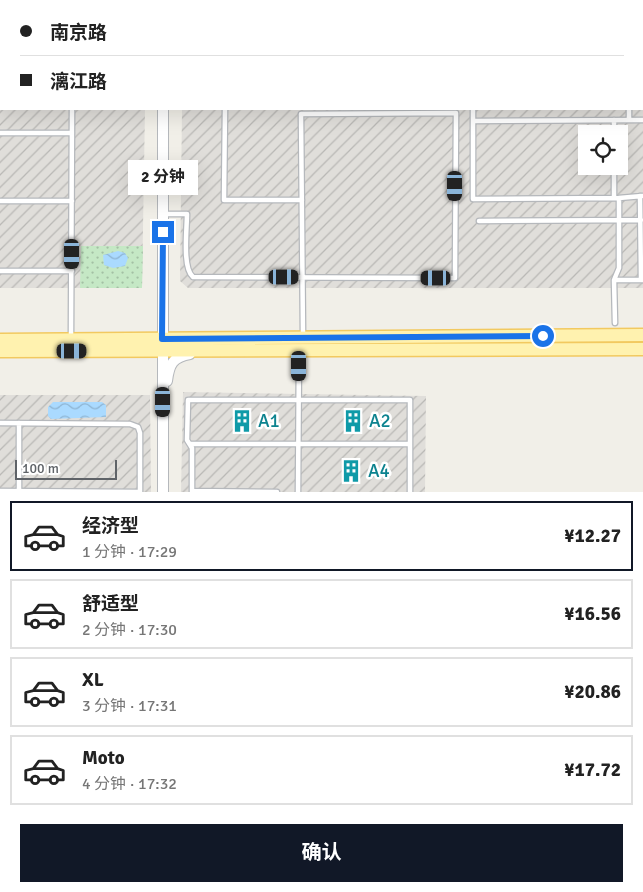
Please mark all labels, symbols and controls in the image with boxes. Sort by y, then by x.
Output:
text: 南京路 [50,21,107,45]
text: 漓江路 [50,70,107,94]
map controls [578,125,628,175]
button: locate [578,125,628,175]
callout: 2 分钟 [128,160,198,194]
text: 2 分钟 [141,167,185,187]
car [447,171,462,201]
route end [152,221,174,243]
car [64,239,79,269]
car [269,270,299,285]
car [421,271,451,286]
route start [532,325,554,347]
car [57,344,87,359]
car [291,351,306,381]
car [155,387,170,417]
building icon: A1 [229,408,255,434]
building icon: A2 [340,408,366,434]
place label: A1 [258,409,280,433]
place label: A2 [369,409,391,433]
scale bar [15,457,118,480]
building icon: A4 [338,458,364,484]
place label: A4 [368,459,390,483]
text: 100 m [22,460,59,477]
icon: car [22,514,67,559]
text: 经济型 [82,514,139,538]
text: ¥12.27 [564,524,621,548]
text: 1 分钟 · 17:29 [82,542,177,562]
icon: car [22,592,67,637]
text: 舒适型 [82,592,139,616]
text: ¥16.56 [564,602,621,626]
text: 2 分钟 · 17:30 [82,620,177,640]
text: XL [82,668,104,692]
icon: car [22,670,67,715]
text: ¥20.86 [564,680,621,704]
text: 3 分钟 · 17:31 [82,696,177,716]
text: Moto [82,746,125,770]
icon: car [22,748,67,793]
text: ¥17.72 [564,758,621,782]
text: 4 分钟 · 17:32 [82,774,177,794]
button: 确认 [20,824,623,882]

